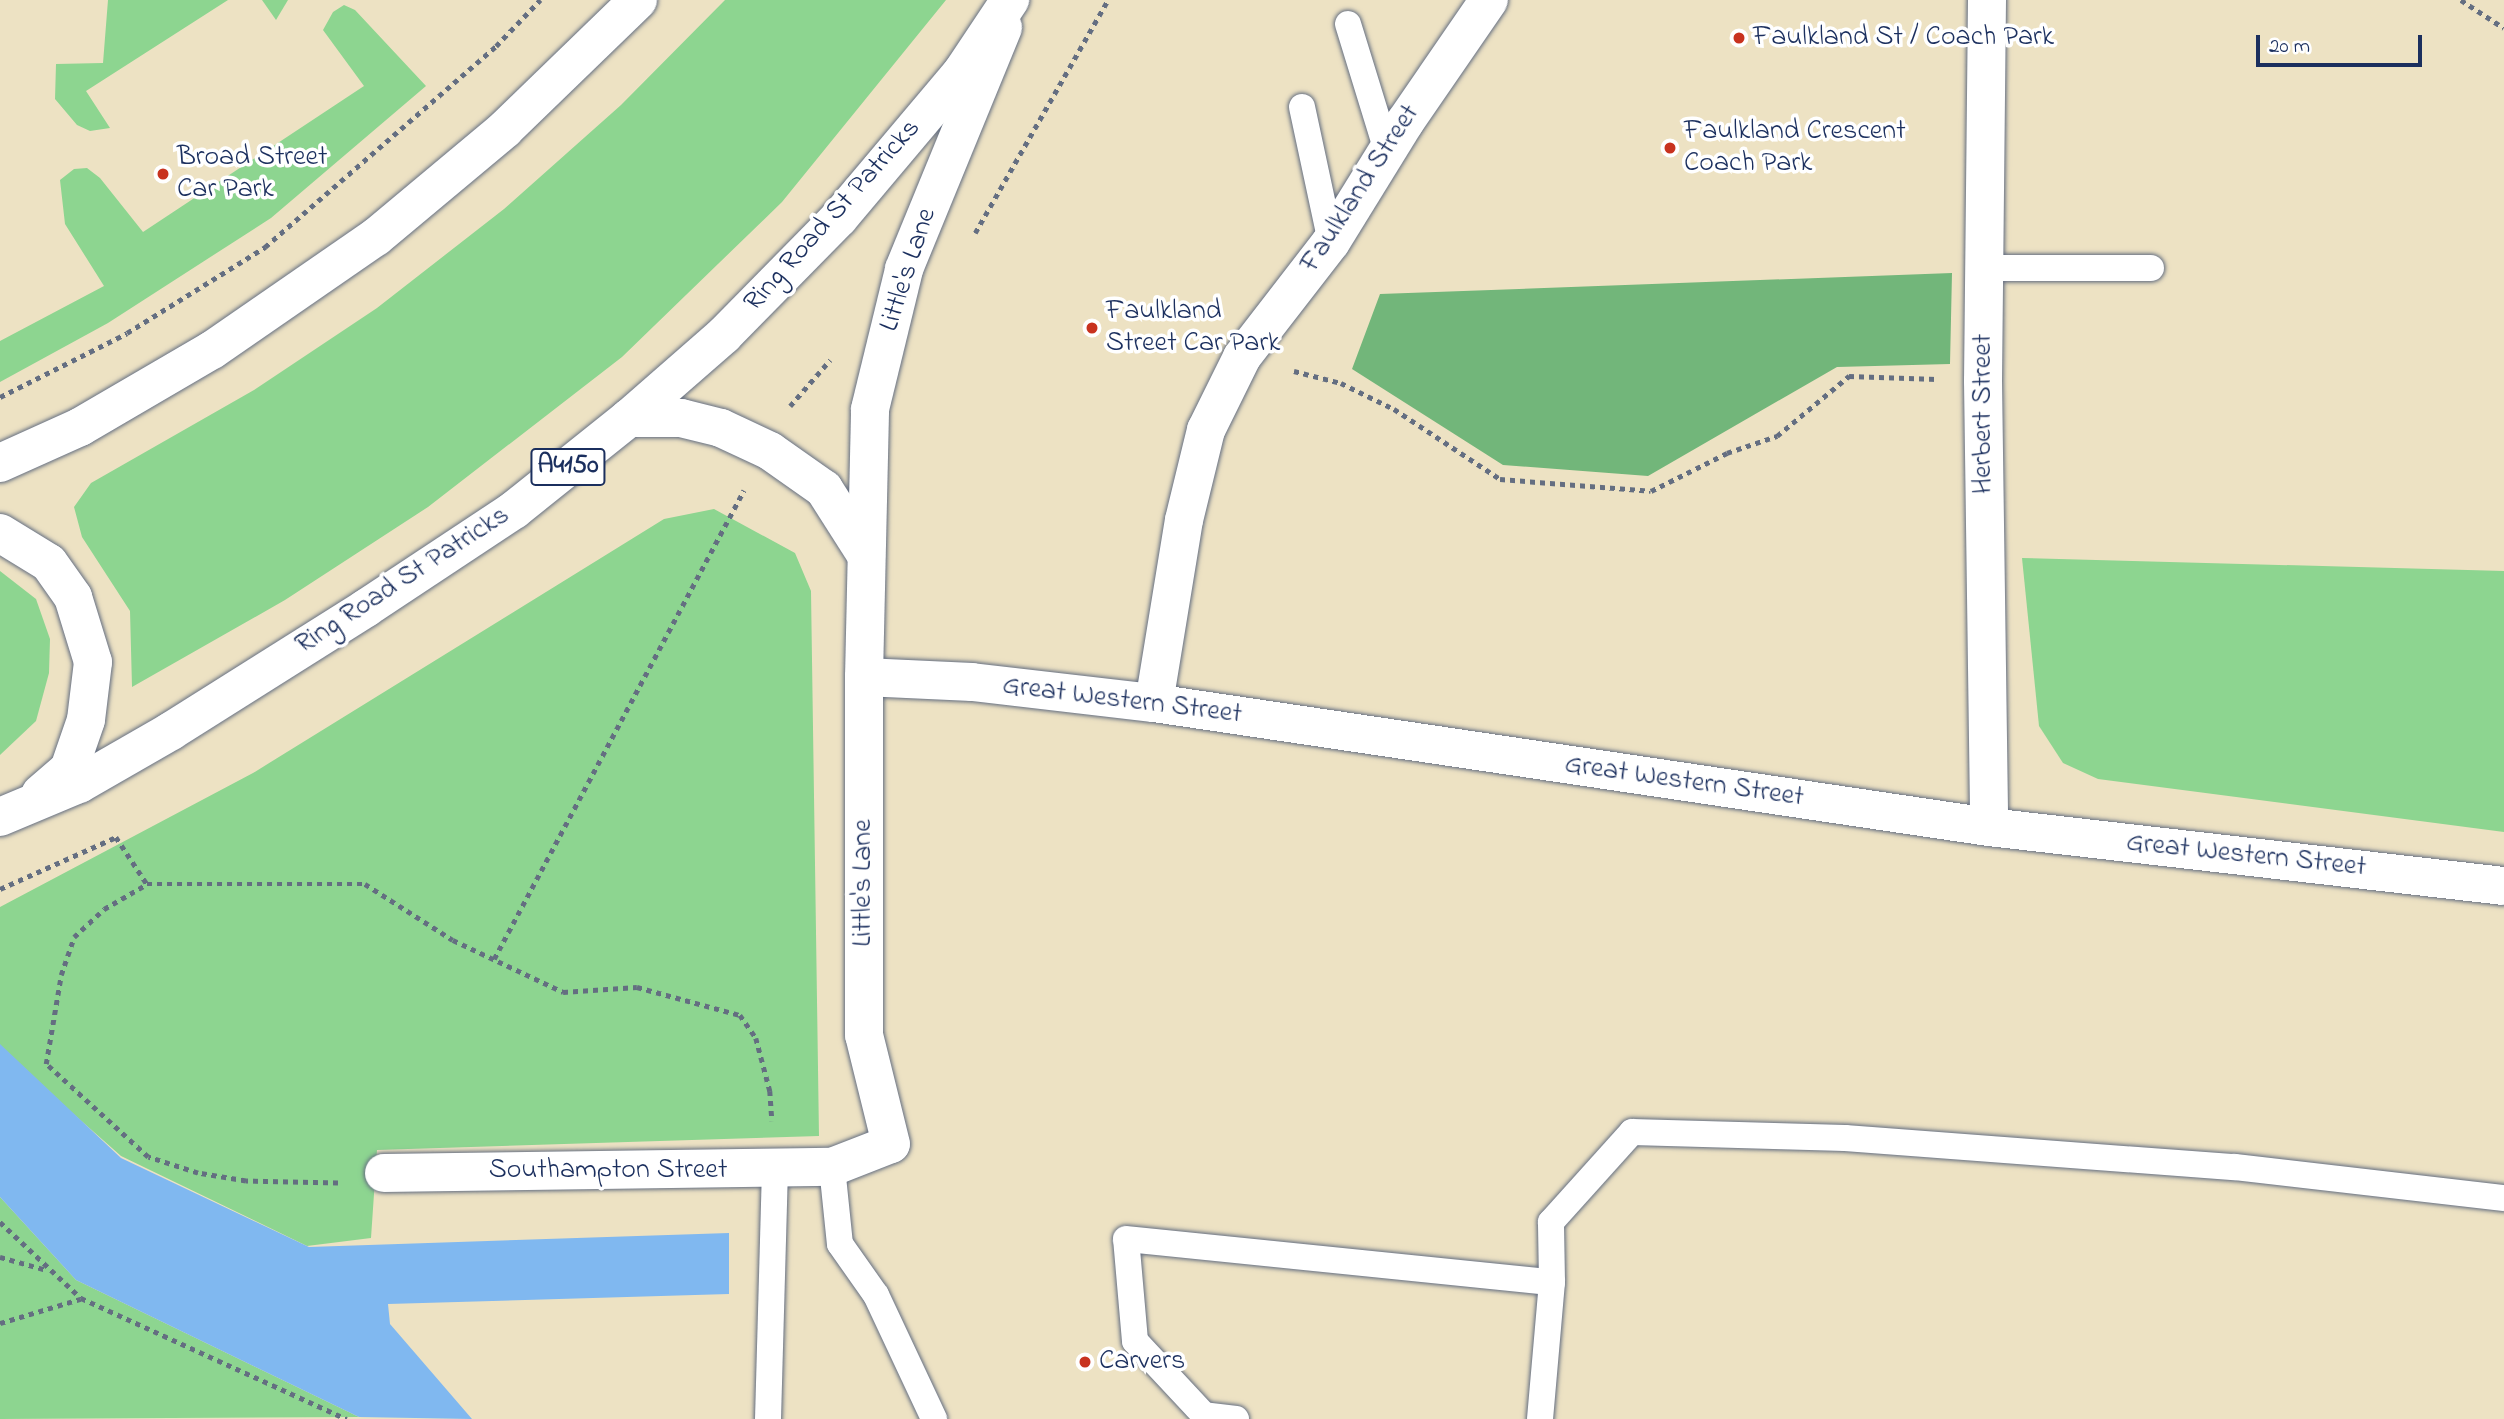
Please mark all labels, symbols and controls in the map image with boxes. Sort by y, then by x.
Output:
place label: Faulkland St / Coach Park [1753,21,2054,55]
scale bar [2259,21,2425,65]
marker: Faulkland St / Coach Park [1731,30,1747,46]
text: 20 m [2269,32,2310,62]
street label: Faulkland Street [1294,99,1428,279]
street label: Ring Road St Patricks [738,113,928,319]
place label: Faulkland Crescent Coach Park [1684,115,1906,181]
marker: Faulkland Crescent Coach Park [1662,140,1678,156]
place label: Broad Street Car Park [177,141,327,207]
marker: Broad Street Car Park [155,166,171,182]
street label: Little's Lane [873,204,945,336]
place label: Faulkland Street Car Park [1106,295,1280,361]
marker: Faulkland Street Car Park [1084,320,1100,336]
street label: Herbert Street [1967,334,2001,494]
road number: A4150 [530,444,606,489]
street label: Ring Road St Patricks [290,499,516,663]
street label: Great Western Street [1000,670,1244,732]
street label: Great Western Street [1562,749,1806,815]
street label: Little's Lane [847,819,881,947]
street label: Great Western Street [2125,827,2367,885]
street label: Southampton Street [489,1154,727,1188]
place label: Carvers [1099,1345,1185,1379]
marker: Carvers [1077,1354,1093,1370]

